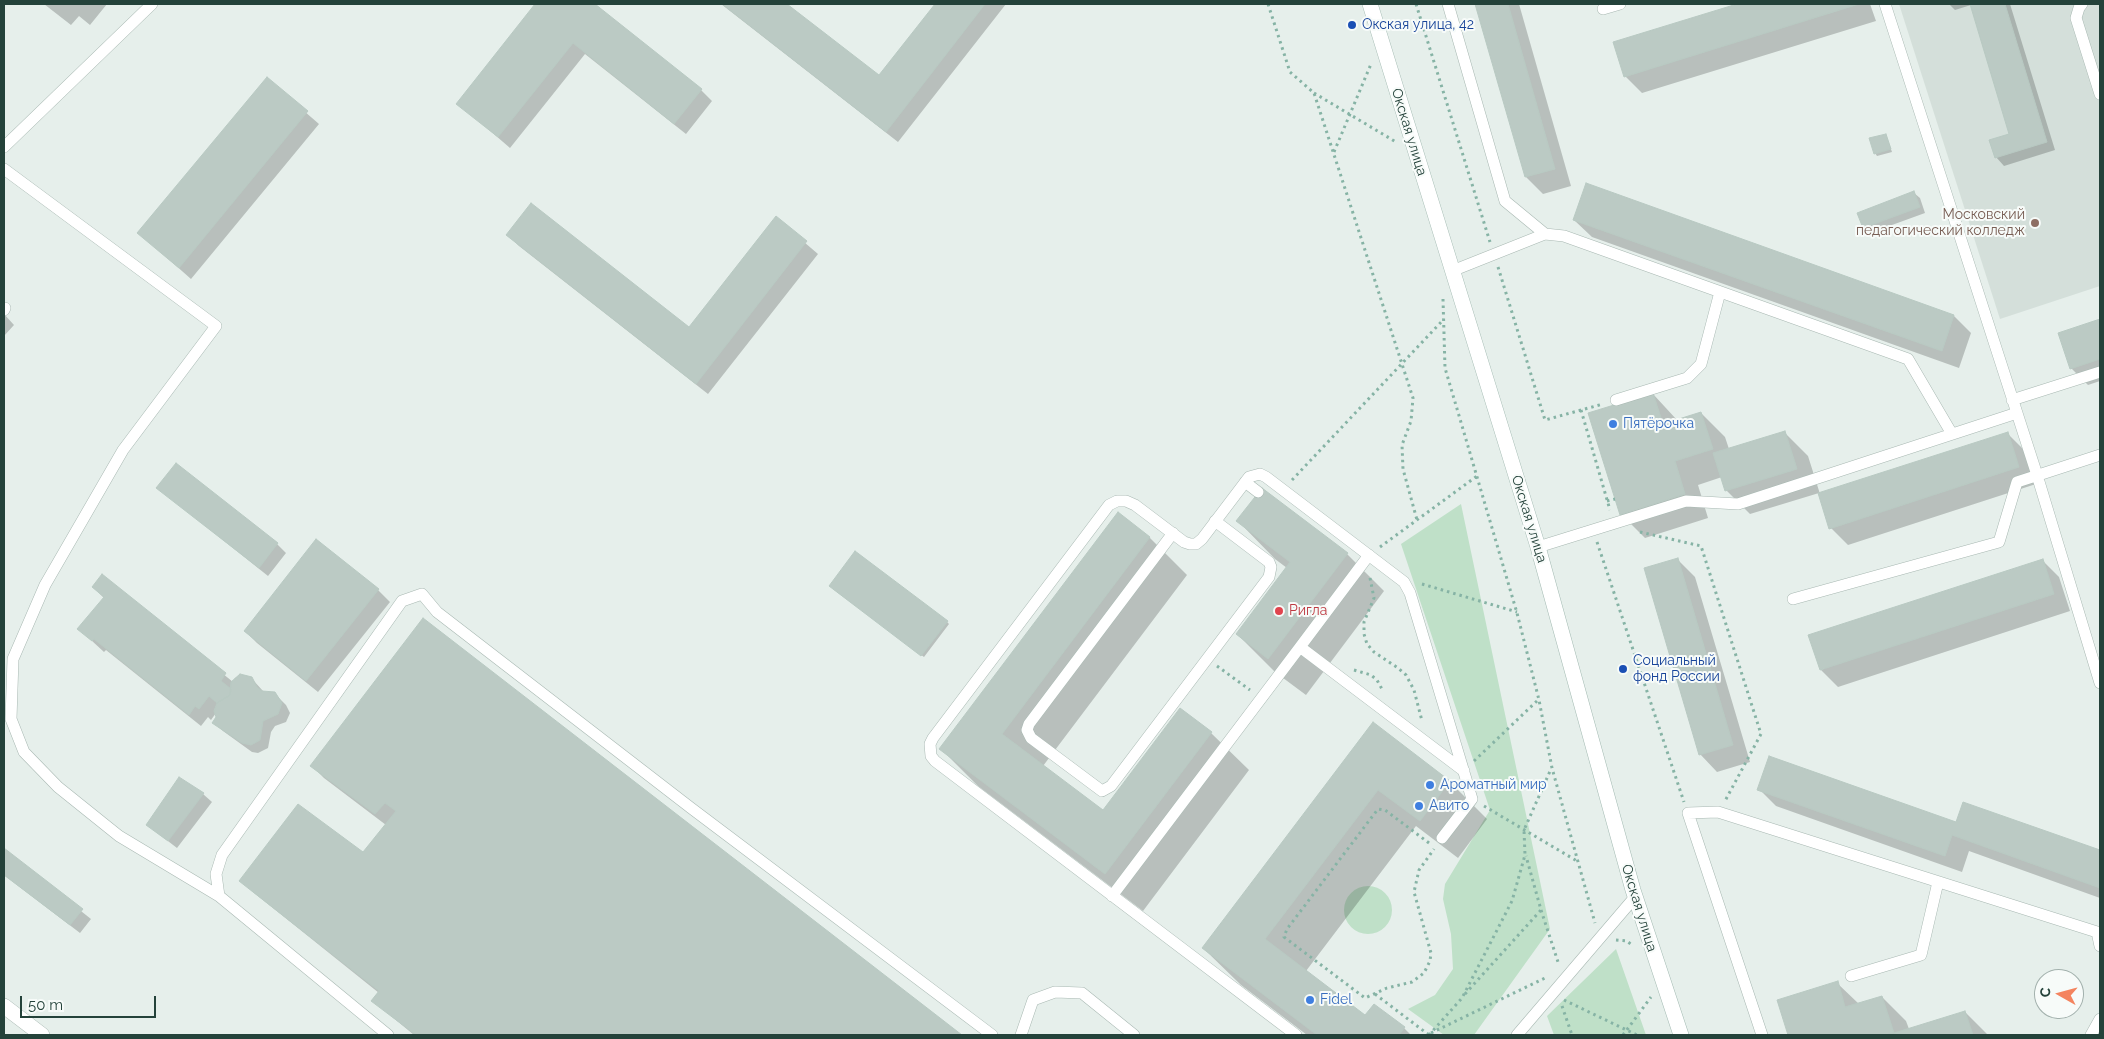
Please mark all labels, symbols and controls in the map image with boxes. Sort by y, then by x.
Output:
place label: Окская улица, 42 [1362,17,1474,33]
marker: Окская улица, 42 [1346,19,1358,31]
street label: Окская улица [1388,86,1430,178]
place label: Московский педагогический колледж [1856,207,2025,240]
marker: Московский педагогический колледж [2029,217,2041,229]
place label: Пятёрочка [1623,416,1694,432]
marker: Пятёрочка [1607,418,1619,430]
street label: Окская улица [1508,473,1550,565]
place label: Ригла [1289,603,1327,619]
marker: Ригла [1273,605,1285,617]
place label: Социальный фонд России [1633,653,1720,686]
marker: Социальный фонд России [1617,663,1629,675]
place label: Ароматный мир [1440,777,1547,793]
marker: Ароматный мир [1424,779,1436,791]
place label: Авито [1429,798,1469,814]
marker: Авито [1413,800,1425,812]
street label: Окская улица [1618,862,1660,954]
north arrow [2034,969,2084,1019]
scale bar [22,986,159,1018]
text: С [2037,987,2054,998]
place label: Fidel [1320,992,1352,1008]
marker: Fidel [1304,994,1316,1006]
text: 50 m [28,996,63,1014]

